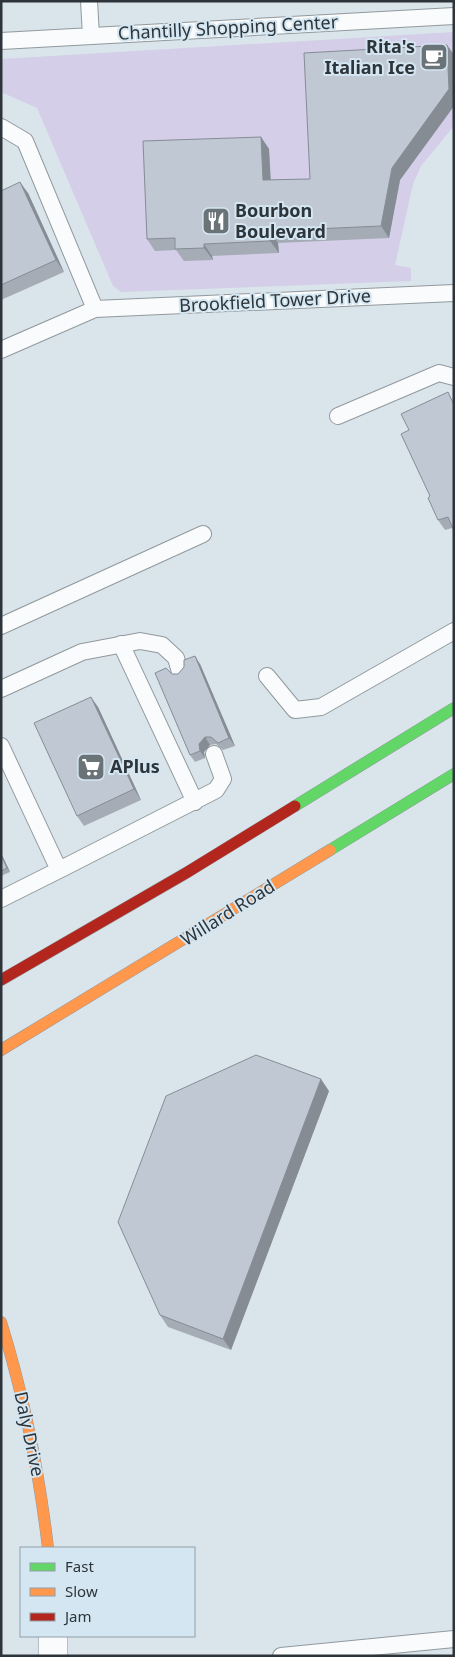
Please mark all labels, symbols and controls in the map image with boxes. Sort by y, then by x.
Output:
street label: Chantilly Shopping Center [117,9,339,45]
place label: Rita's Italian Ice [324,34,415,79]
cafe icon: Rita's Italian Ice [419,42,449,72]
place label: Bourbon Boulevard [235,198,326,243]
restaurant icon: Bourbon Boulevard [201,206,231,236]
street label: Brookfield Tower Drive [179,283,371,317]
supermarket icon: APlus [76,752,106,782]
place label: APlus [110,754,160,778]
street label: Willard Road [176,874,279,951]
street label: Daly Drive [9,1389,51,1478]
legend [20,1547,195,1637]
text: Fast [65,1556,94,1576]
text: Slow [65,1581,98,1601]
text: Jam [63,1606,92,1626]

